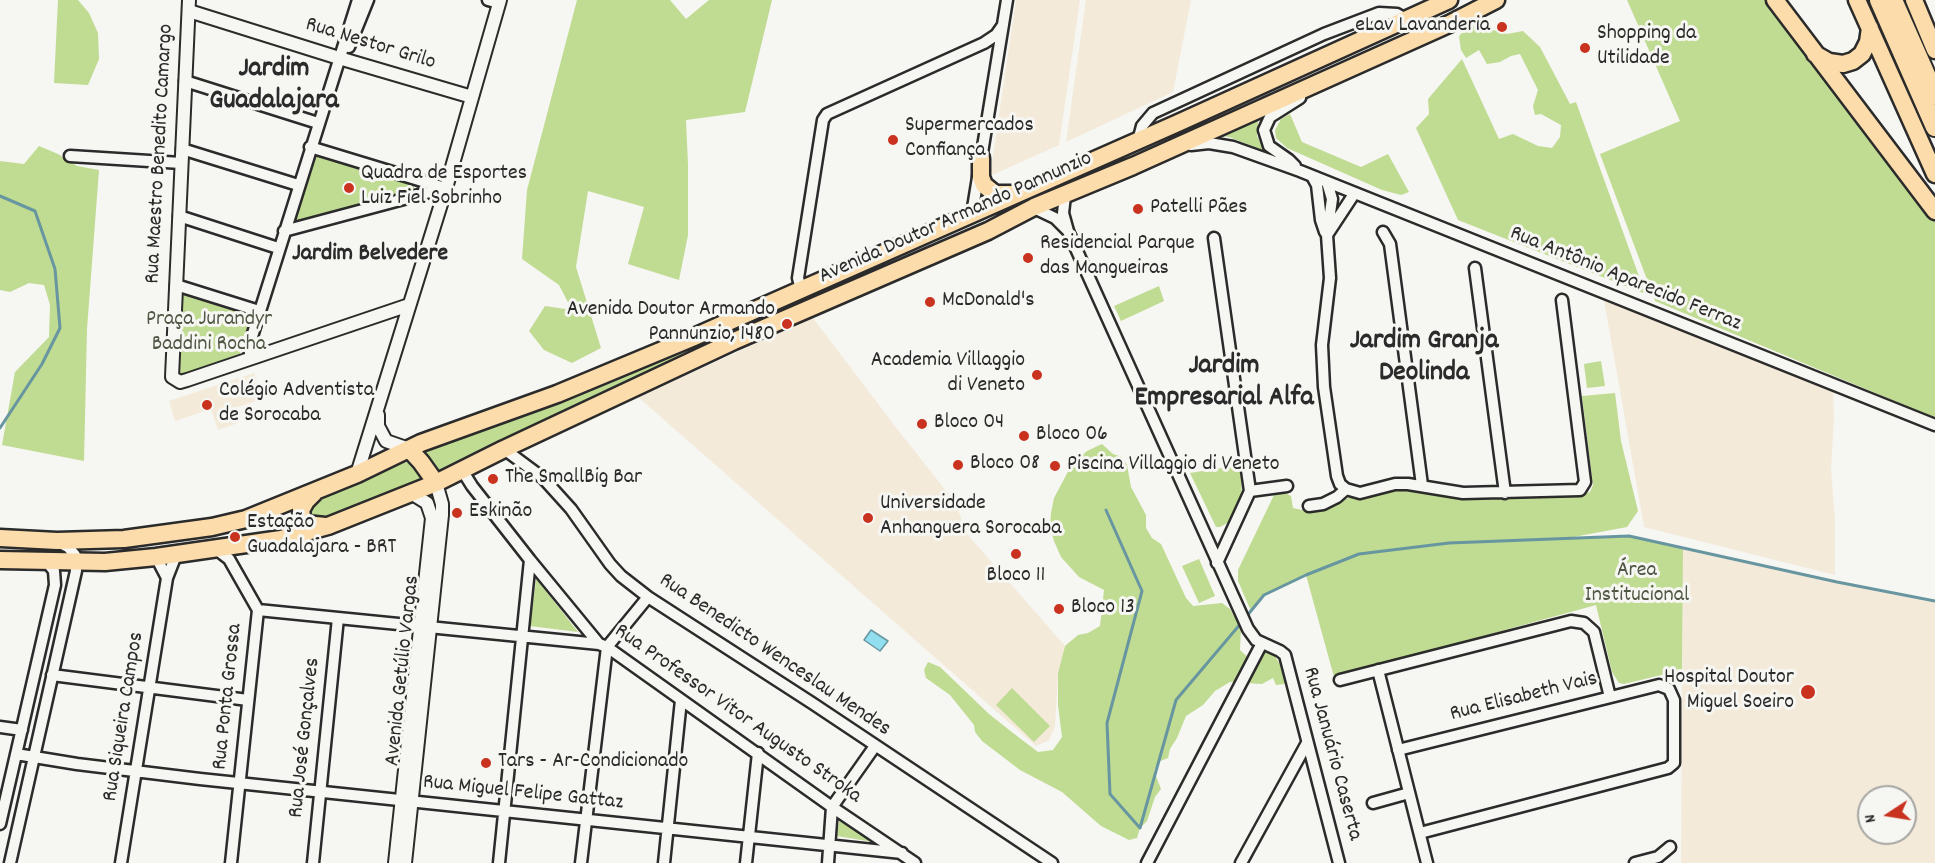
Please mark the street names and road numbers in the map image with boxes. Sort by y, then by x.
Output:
street label: Rua Nestor Grilo [302,13,438,77]
street label: Rua Maestro Benedito Camargo [141,23,181,285]
street label: Avenida Doutor Armando Pannunzio [816,147,1096,291]
street label: Rua Antônio Aparecido Ferraz [1505,221,1745,339]
street label: Rua Benedicto Wenceslau Mendes [653,568,895,744]
street label: Avenida Getúlio Vargas [381,574,427,768]
street label: Rua Professor Vitor Augusto Stroka [608,619,866,811]
street label: Rua Ponta Grossa [208,623,250,771]
street label: Rua Siqueira Campos [99,630,151,804]
street label: Rua José Gonçalves [284,657,328,819]
street label: Rua Januário Caserta [1295,664,1367,844]
street label: Rua Elisabeth Vais [1448,667,1600,729]
street label: Rua Miguel Felipe Gattaz [421,770,625,818]

